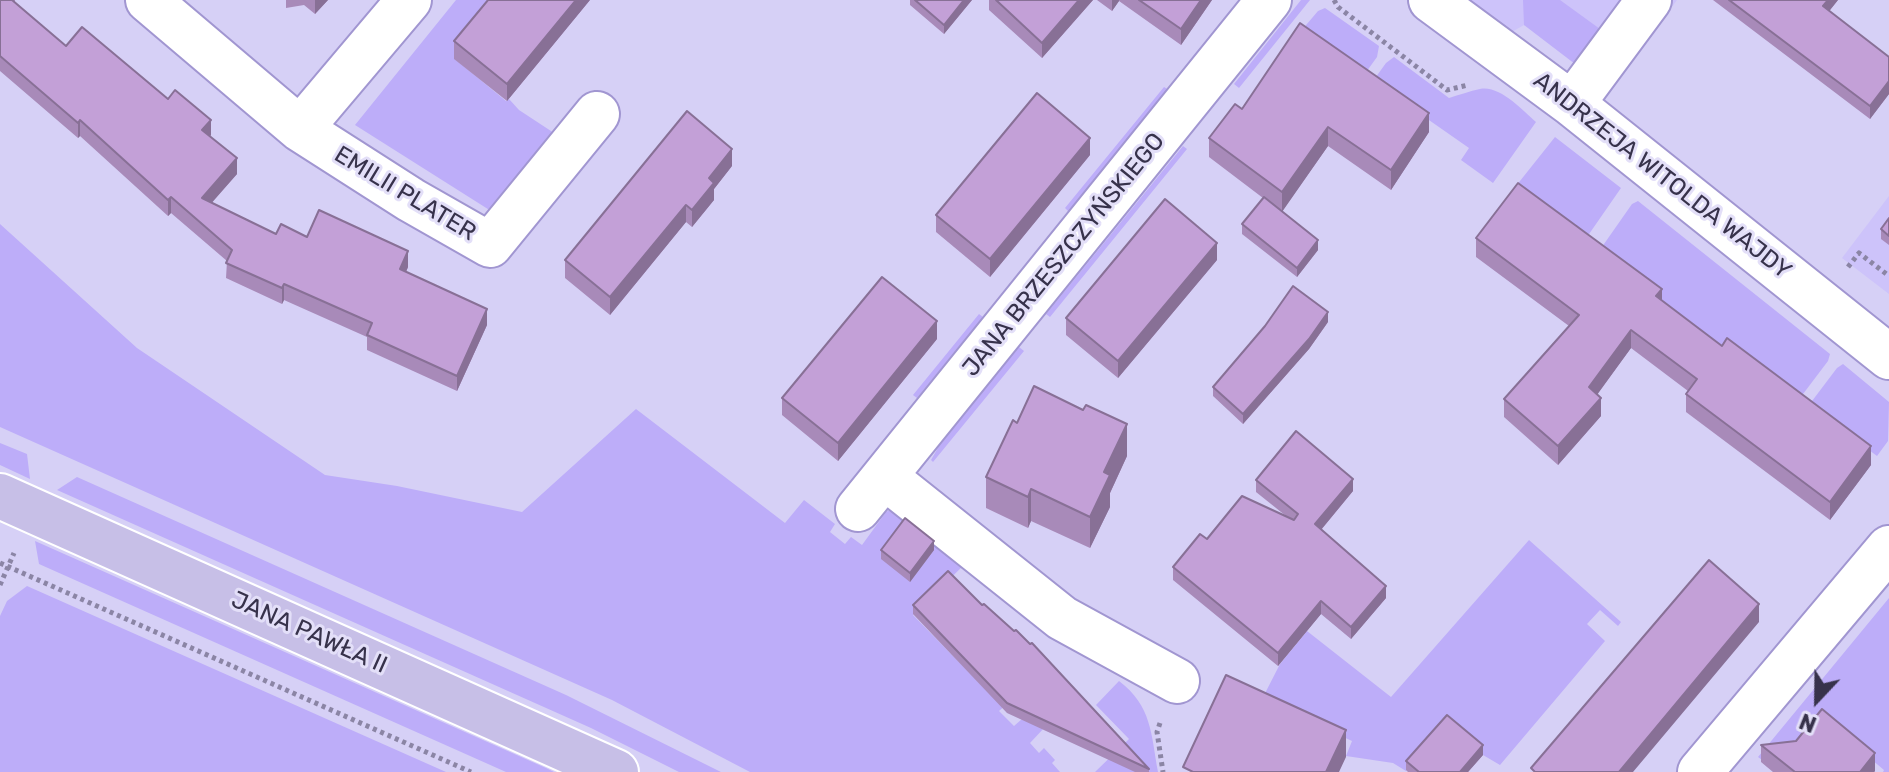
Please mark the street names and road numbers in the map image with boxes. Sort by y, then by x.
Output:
street label: ANDRZEJA WITOLDA WAJDY [1527,66,1797,286]
street label: JANA BRZESZCZYŃSKIEGO [957,127,1171,383]
street label: EMILII PLATER [329,140,481,248]
street label: JANA PAWŁA II [227,586,391,680]

